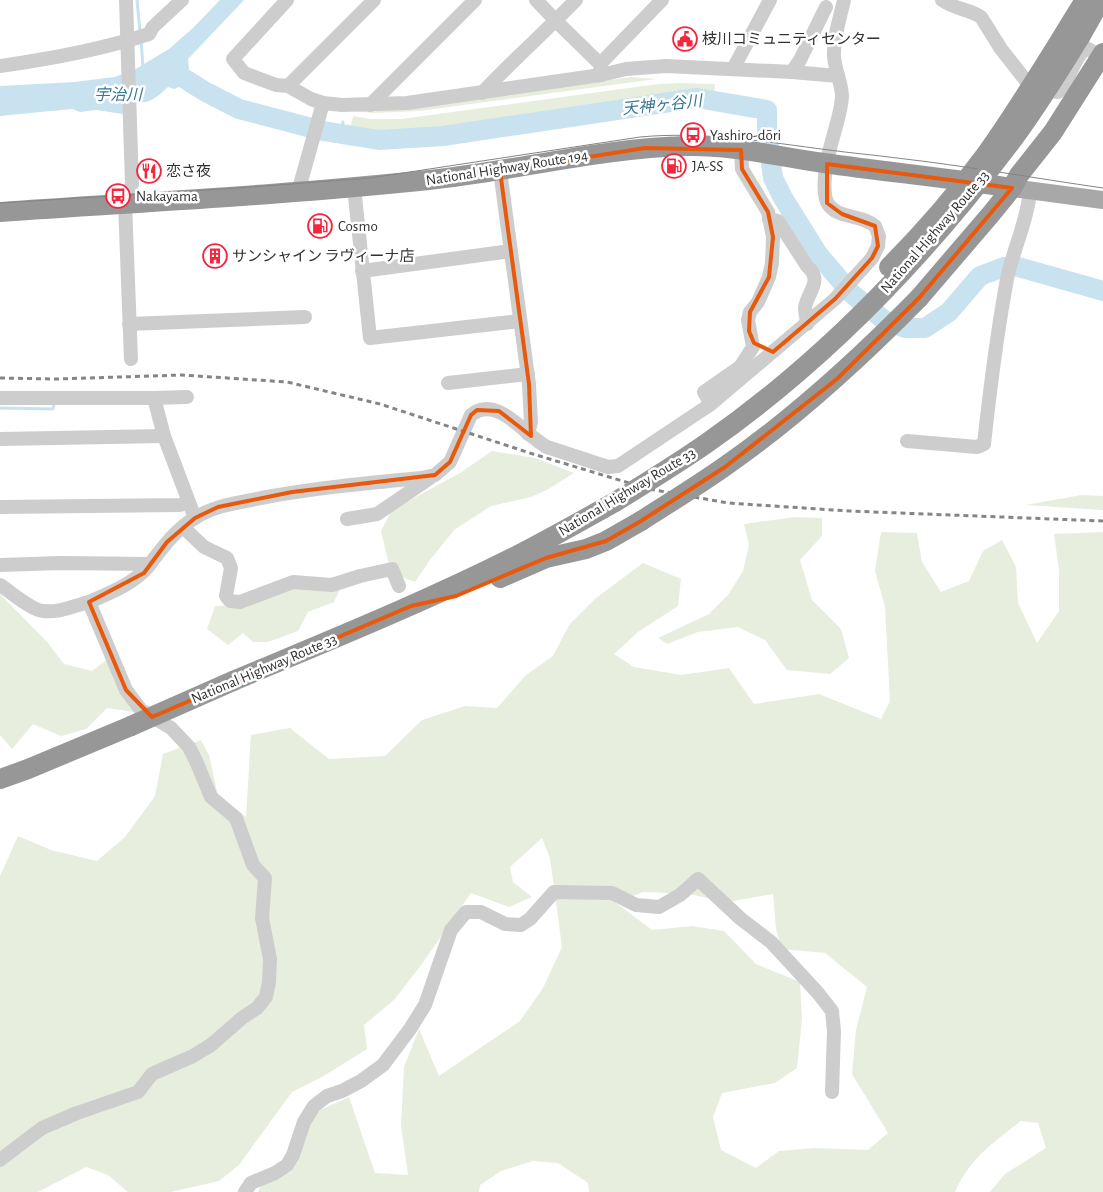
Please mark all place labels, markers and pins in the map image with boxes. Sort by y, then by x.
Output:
public building icon: 枝川コミュニティセンター [672,26,698,52]
place label: 枝川コミュニティセンター [702,31,881,47]
bus stop icon: Yashiro-dōri [680,122,706,148]
place label: Yashiro-dōri [710,128,781,143]
fuel station icon: JA-SS [661,153,687,179]
restaurant icon: 恋さ夜 [136,158,162,184]
place label: JA-SS [692,159,723,174]
place label: 恋さ夜 [166,163,211,179]
bus stop icon: Nakayama [105,183,131,209]
place label: Nakayama [136,189,198,204]
fuel station icon: Cosmo [307,213,333,239]
place label: Cosmo [338,219,378,234]
building icon: サンシャイン ラヴィーナ店 [202,243,228,269]
place label: サンシャイン ラヴィーナ店 [232,248,414,264]

